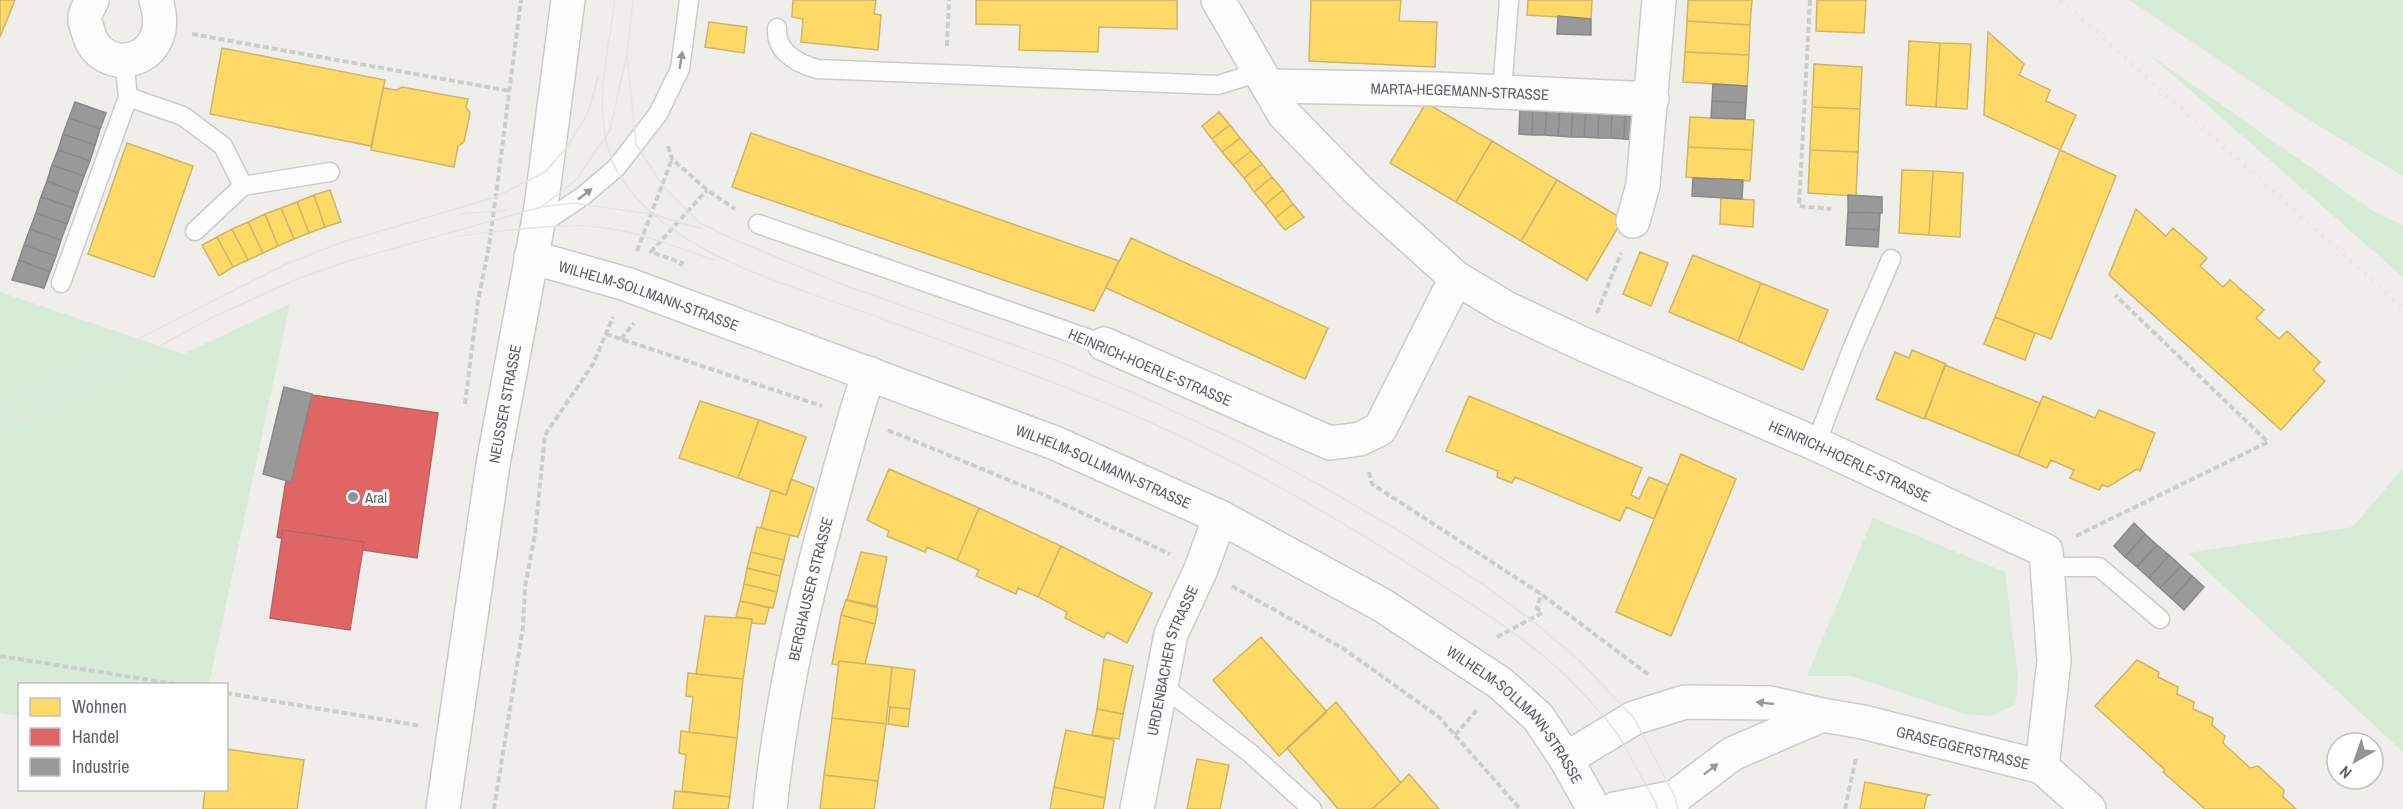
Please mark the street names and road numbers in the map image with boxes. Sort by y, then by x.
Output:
street label: MARTA-HEGEMANN-STRASSE [1370,77,1550,105]
street label: WILHELM-SOLLMANN-STRASSE [556,255,742,336]
street label: HEINRICH-HOERLE-STRASSE [1065,323,1235,411]
street label: NEUSSER STRASSE [483,343,526,465]
street label: HEINRICH-HOERLE-STRASSE [1766,415,1934,506]
street label: WILHELM-SOLLMANN-STRASSE [1013,419,1195,513]
street label: BERGHAUSER STRASSE [783,515,837,663]
street label: URDENBACHER STRASSE [1141,582,1203,737]
street label: WILHELM-SOLLMANN-STRASSE [1443,640,1588,787]
street label: GRASEGGERSTRASSE [1894,720,2032,774]

